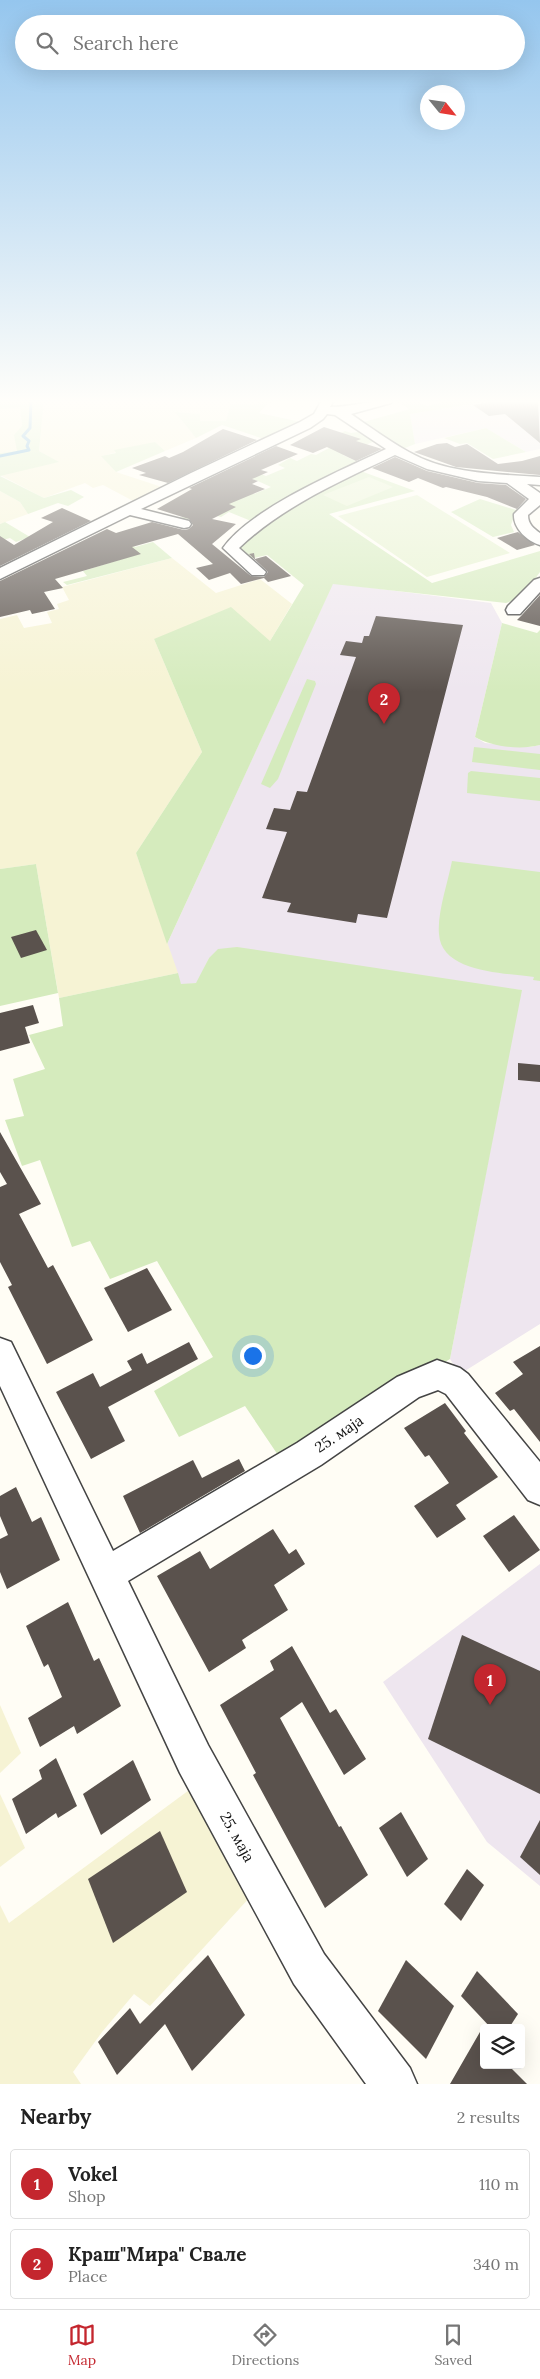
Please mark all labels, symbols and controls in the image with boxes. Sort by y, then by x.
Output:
search box [15,15,525,70]
icon: search [33,29,61,57]
text: Search here [73,31,179,55]
north arrow [420,85,465,130]
pin: 2 [368,683,400,724]
your location [240,1343,266,1369]
street label: 25. маја [311,1410,367,1457]
pin: 1 [474,1664,506,1705]
street label: 25. маја [216,1808,259,1865]
map controls [480,2024,525,2069]
button: layers [480,2024,525,2069]
text: Nearby [20,2103,91,2130]
text: 2 results [457,2107,520,2127]
text: Vokel [68,2162,118,2186]
text: 1 [34,2174,40,2194]
text: 110 m [479,2174,519,2194]
text: Shop [68,2186,106,2206]
text: Краш"Мира" Свале [68,2242,246,2266]
text: 2 [33,2254,41,2274]
text: 340 m [473,2254,519,2274]
text: Place [68,2266,107,2286]
tab: Map [68,2321,96,2369]
tab: Directions [231,2321,299,2369]
tab: Saved [434,2321,472,2369]

